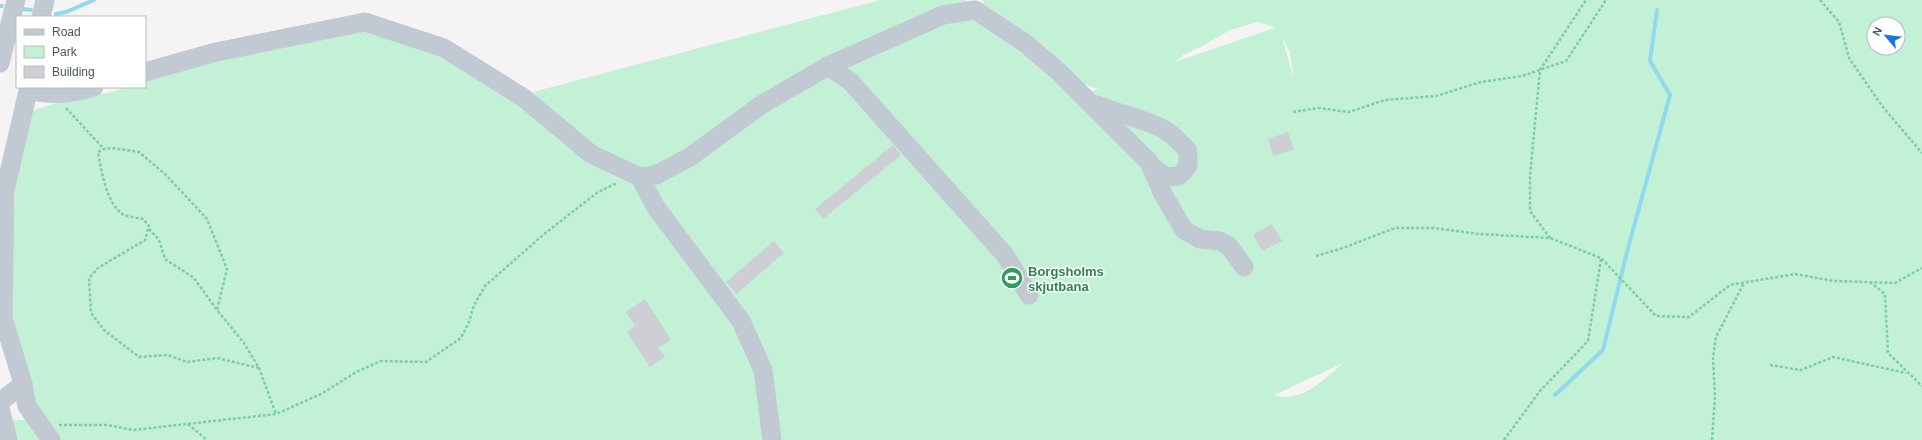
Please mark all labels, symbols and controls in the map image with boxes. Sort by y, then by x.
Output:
legend [16,16,146,88]
north arrow [1866,16,1906,56]
text: Road [52,25,81,39]
text: N [1870,25,1884,38]
text: Park [52,45,78,59]
text: Building [52,65,95,79]
place label: Borgsholms skjutbana [1028,264,1104,294]
sports icon: Borgsholms skjutbana [999,265,1025,291]

